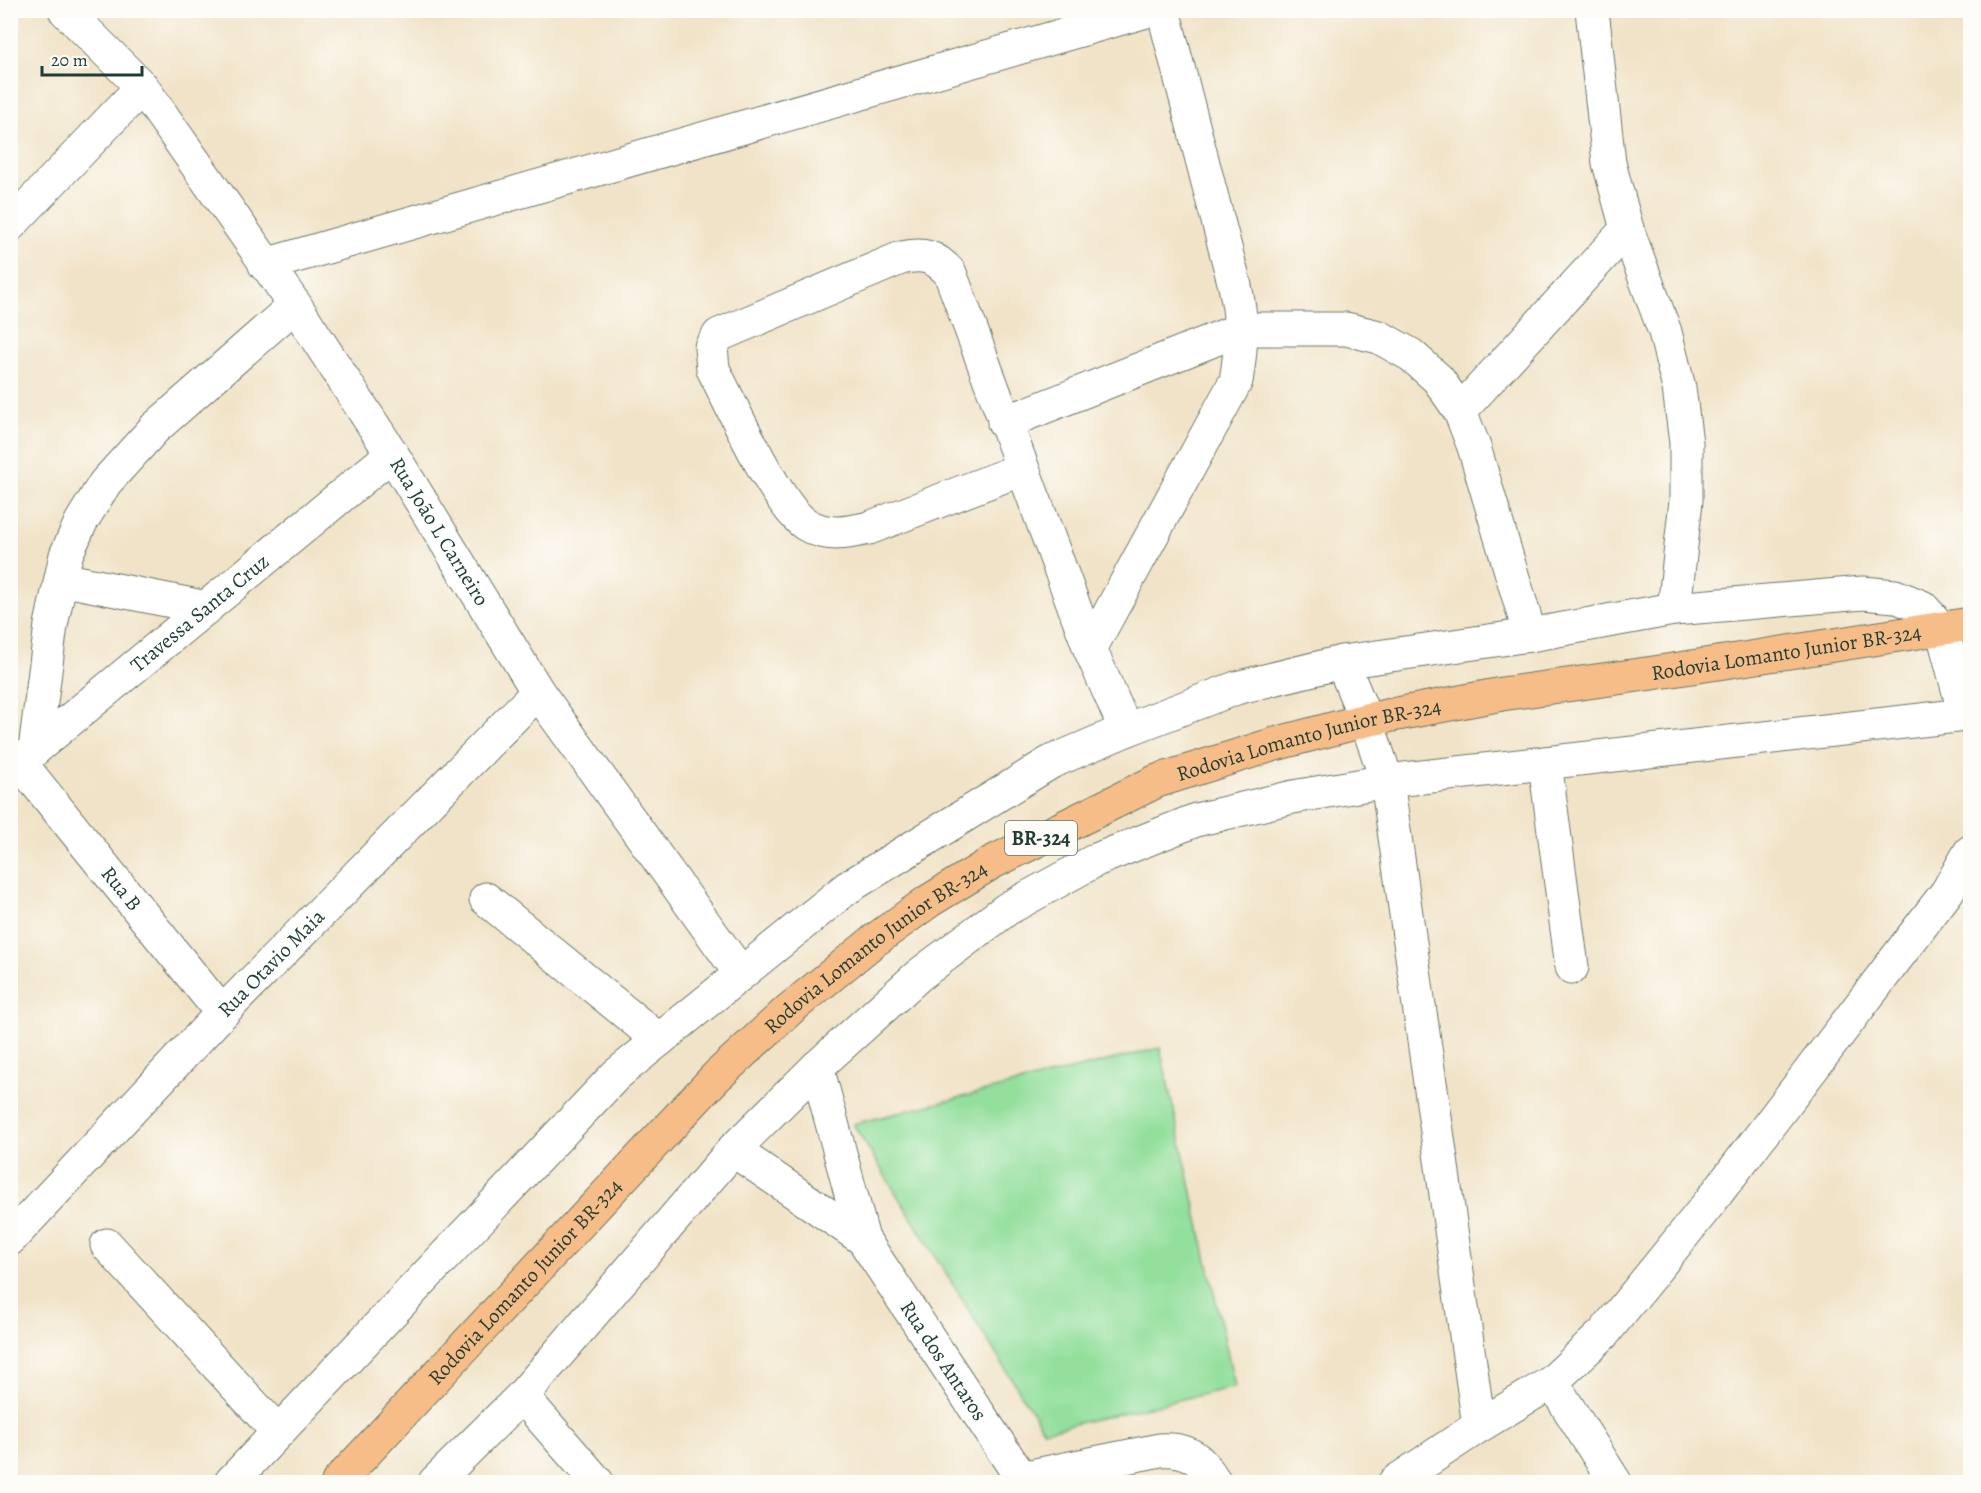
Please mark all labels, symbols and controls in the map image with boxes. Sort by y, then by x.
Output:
scale bar [42,39,142,77]
text: 20 m [51,48,88,72]
street label: Rua João L Carneiro [383,452,496,611]
street label: Travessa Santa Cruz [124,547,275,679]
street label: Rodovia Lomanto Junior BR-324 [1649,618,1923,687]
street label: Rodovia Lomanto Junior BR-324 [1173,692,1443,788]
road number: BR-324 [1005,821,1077,855]
street label: Rodovia Lomanto Junior BR-324 [758,855,992,1040]
street label: Rua B [95,860,148,917]
street label: Rua Otavio Maia [212,903,331,1023]
street label: Rodovia Lomanto Junior BR-324 [422,1172,628,1391]
street label: Rua dos Antaros [894,1295,994,1426]

